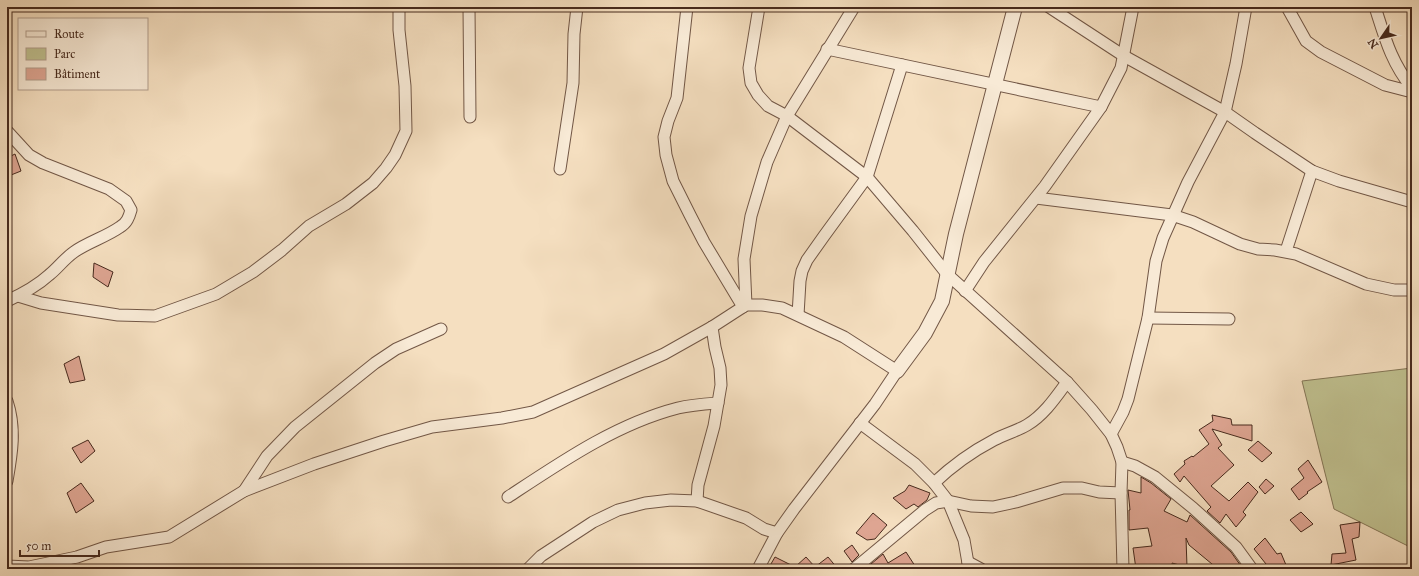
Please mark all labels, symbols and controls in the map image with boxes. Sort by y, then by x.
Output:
legend [18,18,148,90]
north arrow [1361,18,1401,58]
text: Route [54,27,84,41]
text: N [1365,35,1381,51]
text: Parc [54,47,75,61]
text: Bâtiment [54,67,101,81]
scale bar [20,532,99,558]
text: 50 m [26,539,51,553]

